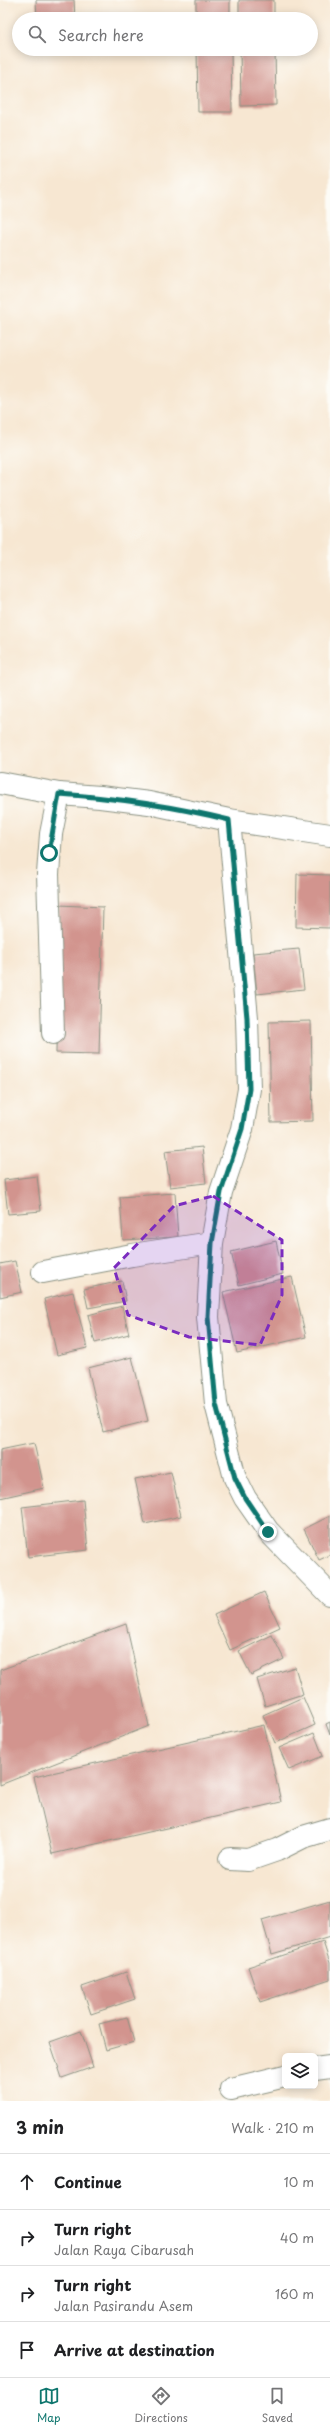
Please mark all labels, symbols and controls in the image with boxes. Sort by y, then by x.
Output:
search box [12,12,318,56]
icon: search [26,23,48,45]
text: Search here [58,23,144,46]
route start [40,844,58,862]
route end [259,1523,277,1541]
map controls [282,2053,318,2089]
button: layers [282,2053,318,2089]
text: 3 min [16,2114,64,2140]
text: Walk · 210 m [231,2118,314,2137]
text: Continue [54,2170,122,2193]
icon: ahead [16,2171,38,2193]
text: 10 m [284,2172,314,2191]
text: Turn right [54,2217,131,2240]
icon: right [16,2227,38,2249]
text: 40 m [280,2228,314,2247]
text: Jalan Raya Cibarusah [54,2240,194,2259]
text: Turn right [54,2273,131,2296]
icon: right [16,2283,38,2305]
text: 160 m [275,2284,314,2303]
text: Jalan Pasirandu Asem [54,2296,193,2315]
text: Arrive at destination [54,2338,215,2361]
icon: arrive [16,2339,38,2361]
tab: Map [37,2385,60,2426]
tab: Directions [134,2385,188,2426]
tab: Saved [262,2385,293,2426]

